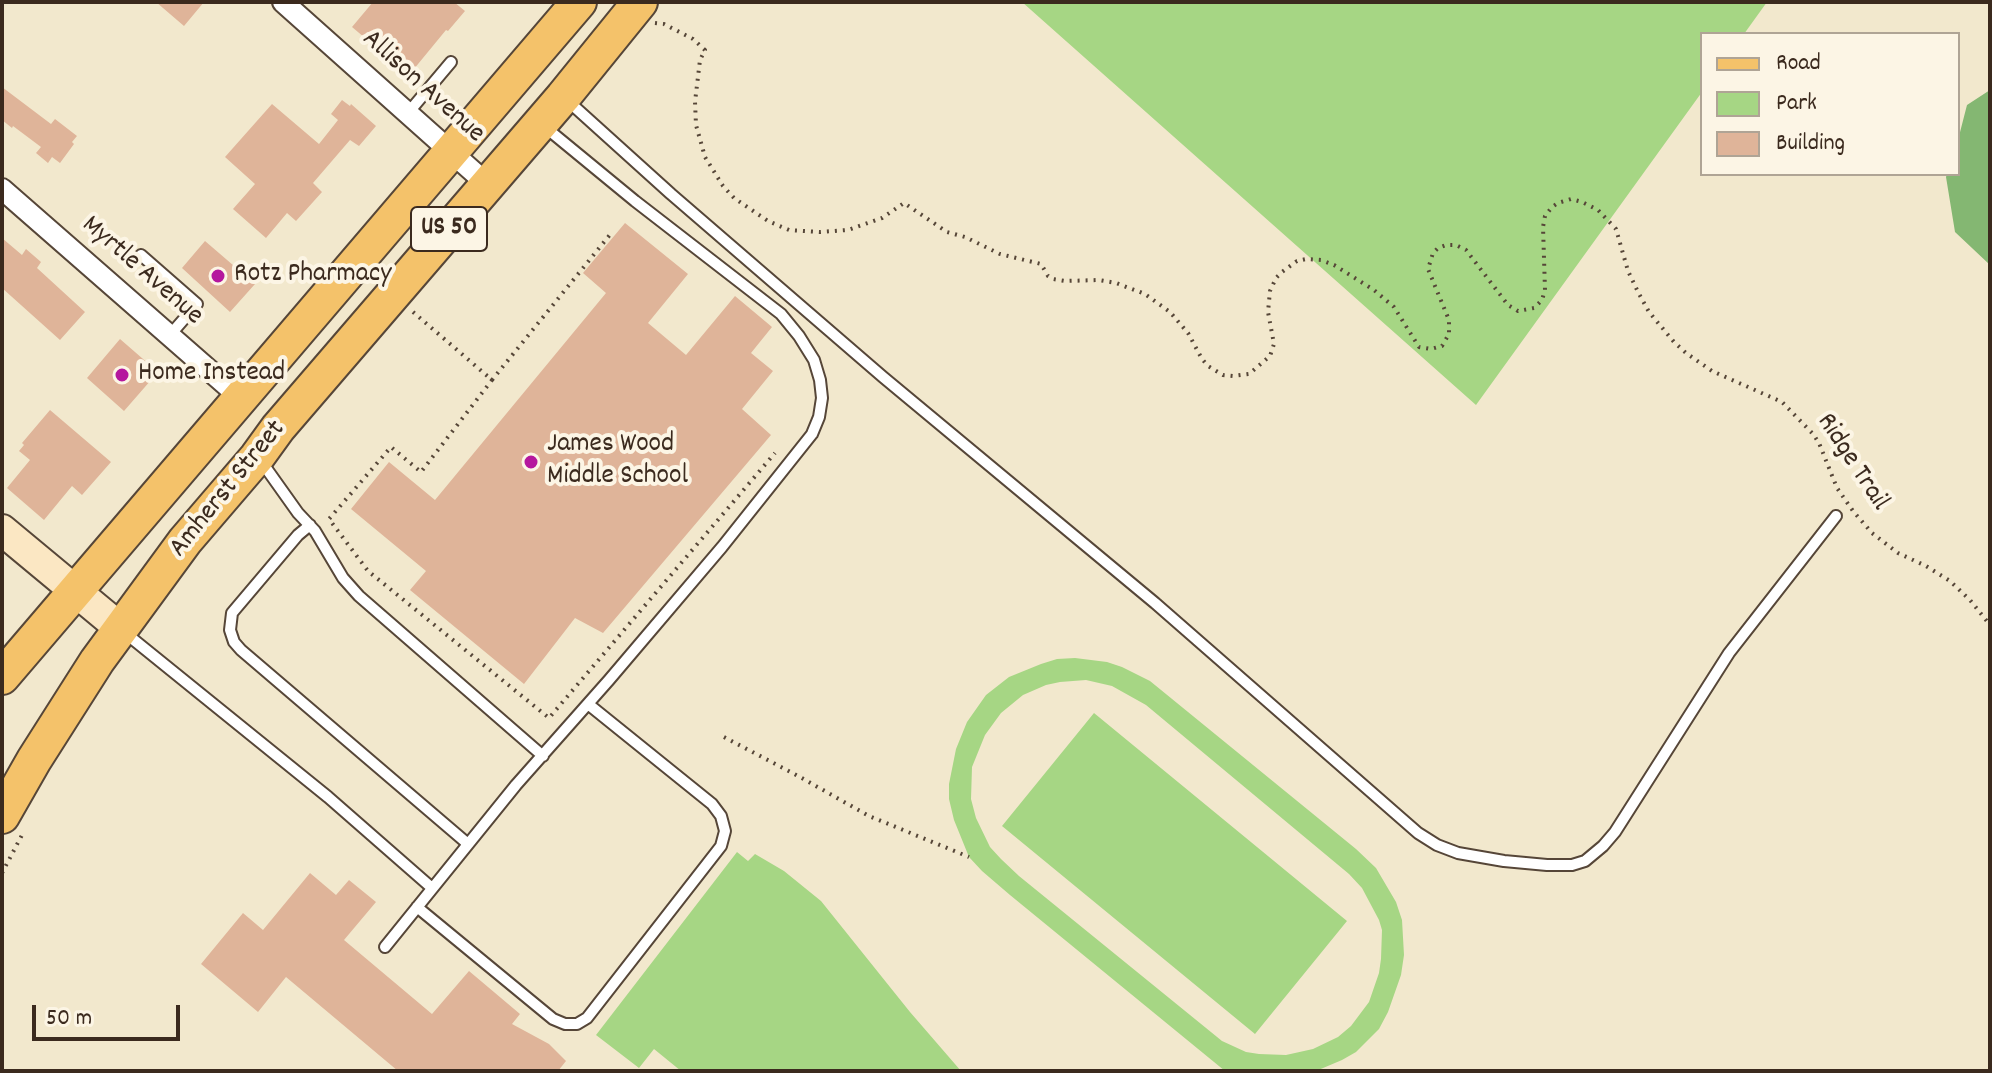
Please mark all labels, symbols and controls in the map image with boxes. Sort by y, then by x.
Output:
street label: Allison Avenue [354,24,490,152]
legend [1700,32,1960,176]
text: Road [1776,47,1821,81]
text: Park [1776,87,1817,121]
text: Building [1776,127,1845,161]
road number: US 50 [411,207,487,251]
street label: Myrtle Avenue [73,210,209,334]
place label: Rotz Pharmacy [234,259,391,293]
marker: Rotz Pharmacy [209,267,227,285]
place label: Home Instead [138,358,285,392]
marker: Home Instead [113,366,131,384]
street label: Ridge Trail [1807,408,1895,518]
street label: Amherst Street [164,415,294,565]
place label: James Wood Middle School [547,429,688,495]
marker: James Wood Middle School [522,453,540,471]
scale bar [36,989,184,1039]
text: 50 m [46,1002,92,1036]

